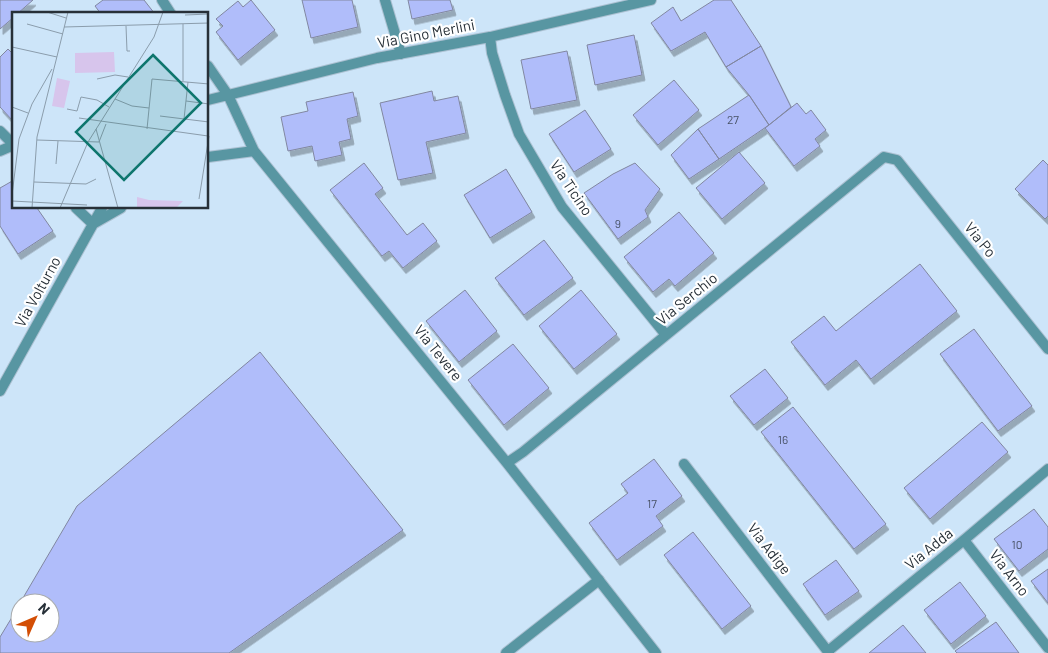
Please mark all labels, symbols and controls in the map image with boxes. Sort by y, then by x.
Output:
inset map [12,12,209,209]
street label: Via Gino Merlini [376,15,476,51]
house number: 27 [727,112,739,126]
street label: Via Ticino [547,156,597,219]
house number: 9 [615,216,621,230]
street label: Via Po [961,218,1000,261]
street label: Via Volturno [10,253,64,330]
street label: Via Serchio [652,268,721,328]
street label: Via Tevere [411,321,467,384]
house number: 16 [778,432,788,446]
house number: 17 [647,496,657,510]
street label: Via Adige [744,519,795,578]
street label: Via Adda [901,524,956,573]
house number: 10 [1012,537,1022,551]
street label: Via Arno [986,546,1034,599]
north arrow [10,593,60,643]
text: N [35,599,54,618]

